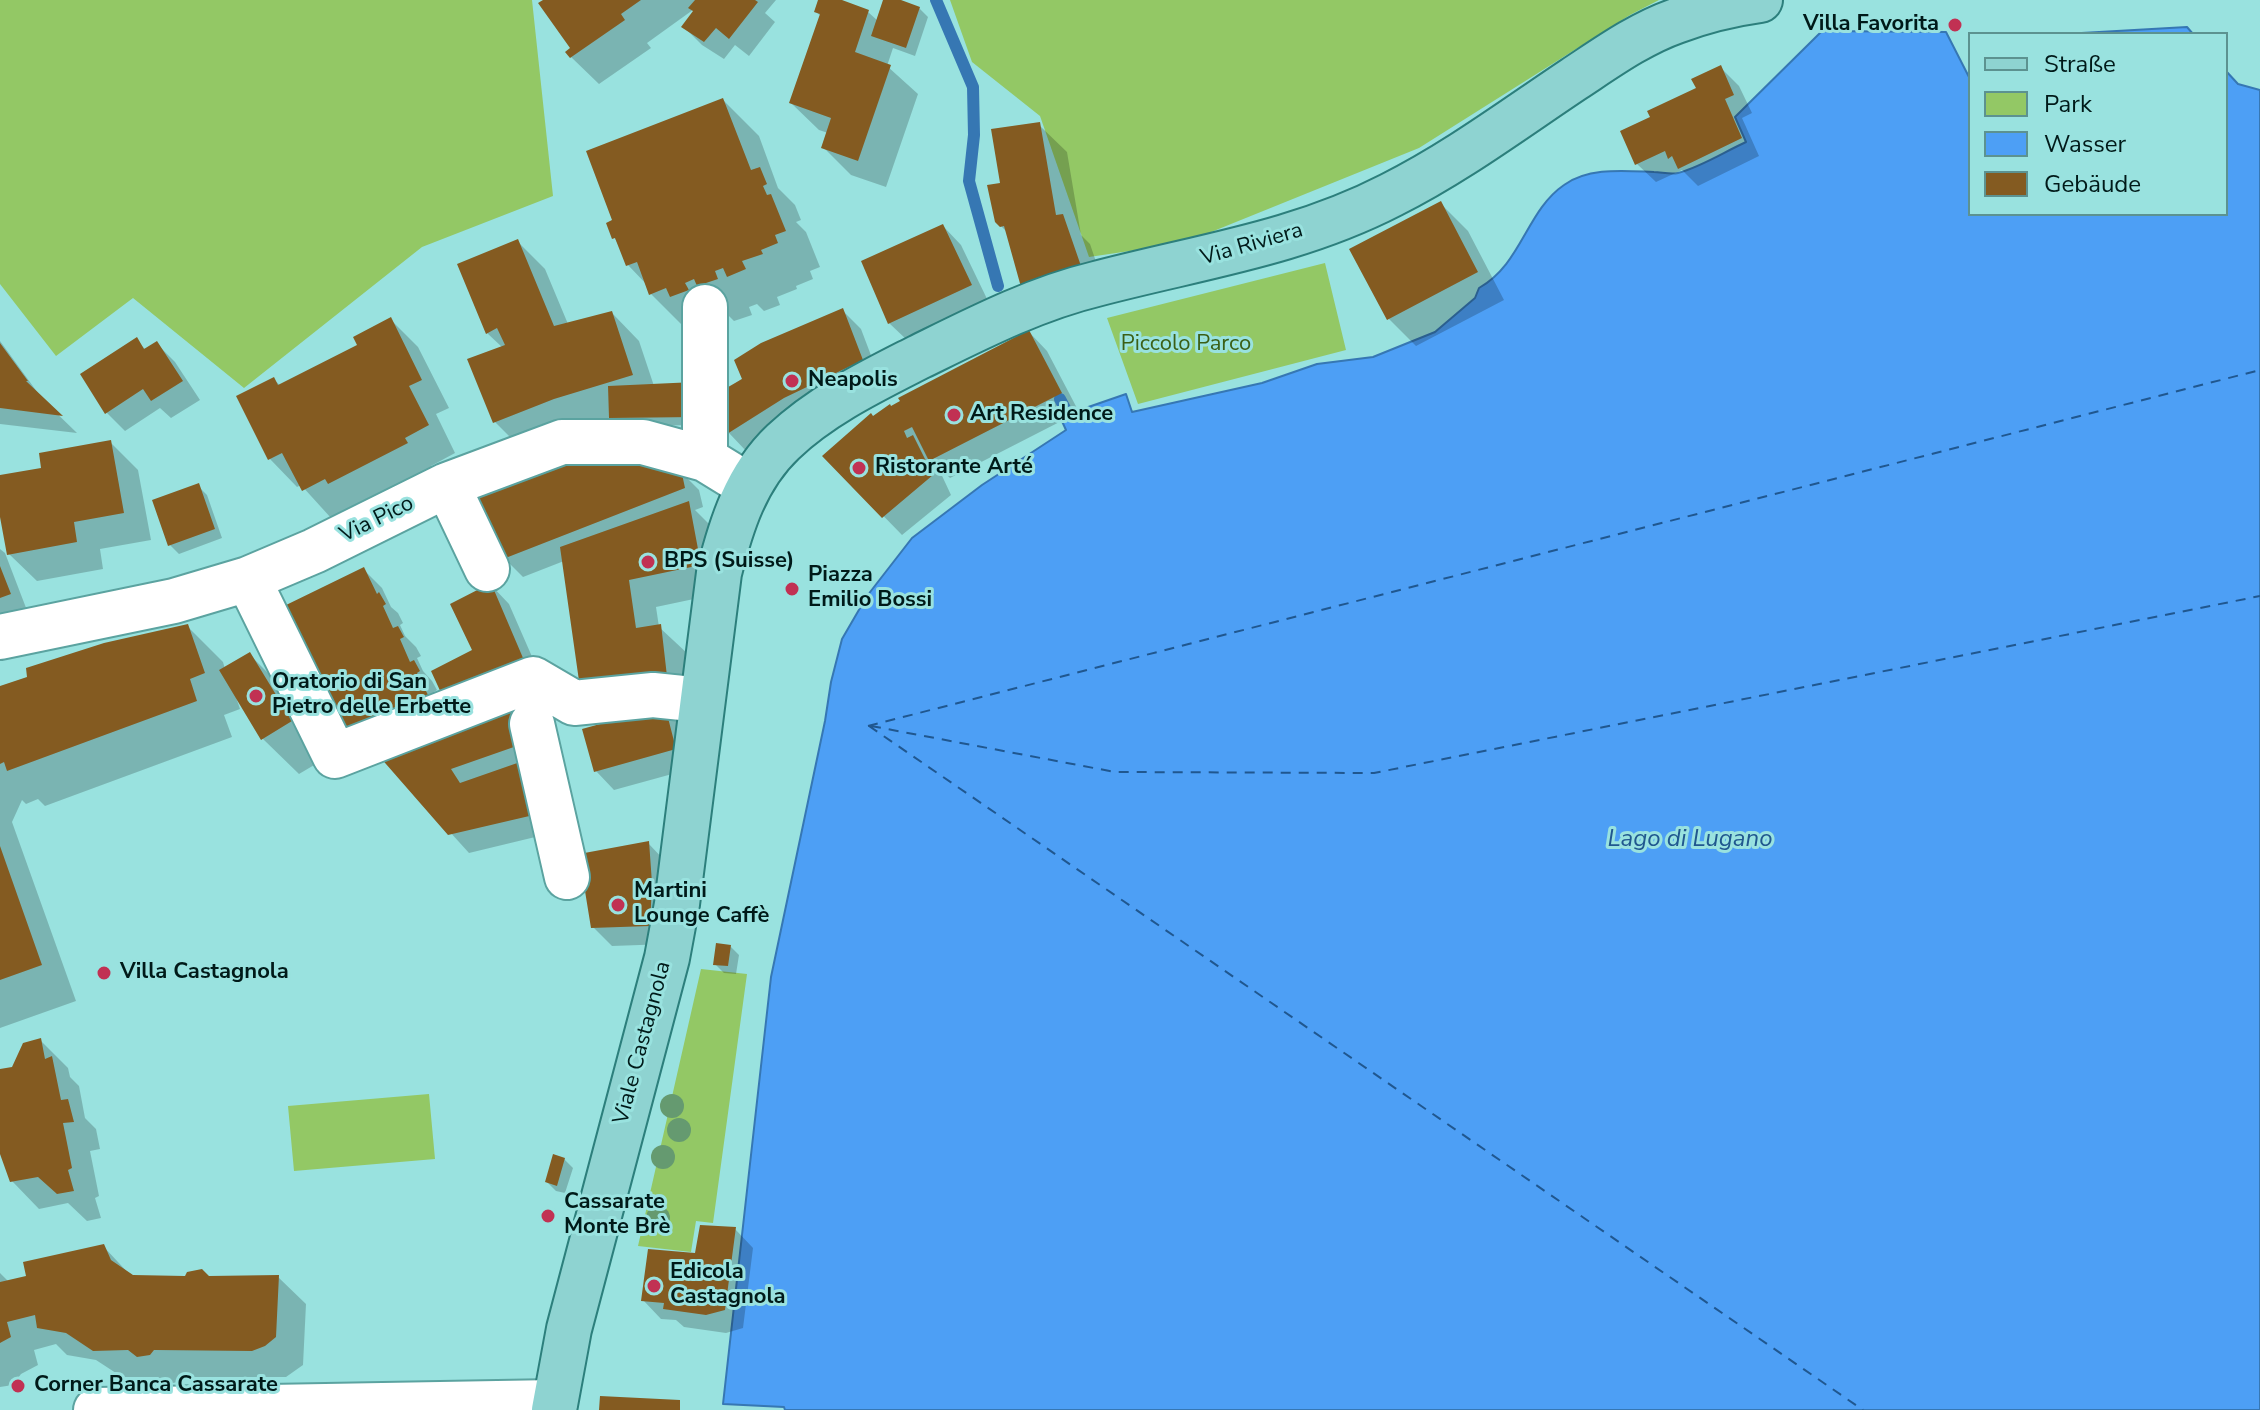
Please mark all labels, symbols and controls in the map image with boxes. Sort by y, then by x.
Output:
place label: Villa Favorita [1803,12,1939,38]
marker: Villa Favorita [1946,16,1964,34]
legend [1968,32,2228,216]
text: Straße [2044,48,2116,80]
text: Park [2044,88,2092,120]
text: Wasser [2044,128,2126,160]
text: Gebäude [2044,168,2141,200]
street label: Via Riviera [1198,218,1306,272]
park label: Piccolo Parco [1121,332,1251,358]
place label: Neapolis [808,368,898,394]
marker: Neapolis [783,372,801,390]
place label: Art Residence [970,402,1113,428]
marker: Art Residence [945,406,963,424]
place label: Ristorante Arté [875,455,1033,481]
marker: Ristorante Arté [850,459,868,477]
street label: Via Pico [336,491,418,549]
place label: BPS (Suisse) [664,549,794,575]
marker: BPS (Suisse) [639,553,657,571]
place label: Piazza Emilio Bossi [808,563,932,614]
marker: Piazza Emilio Bossi [783,580,801,598]
place label: Oratorio di San Pietro delle Erbette [272,670,471,722]
marker: Oratorio di San Pietro delle Erbette [247,687,265,705]
water label: Lago di Lugano [1607,826,1773,854]
place label: Martini Lounge Caffè [634,879,769,930]
marker: Martini Lounge Caffè [609,896,627,914]
street label: Viale Castagnola [609,959,677,1127]
place label: Villa Castagnola [120,960,289,986]
marker: Villa Castagnola [95,964,113,982]
place label: Cassarate Monte Brè [564,1190,670,1242]
marker: Cassarate Monte Brè [539,1207,557,1225]
place label: Edicola Castagnola [670,1260,786,1312]
marker: Edicola Castagnola [645,1277,663,1295]
place label: Corner Banca Cassarate [34,1373,278,1399]
marker: Corner Banca Cassarate [9,1377,27,1395]

